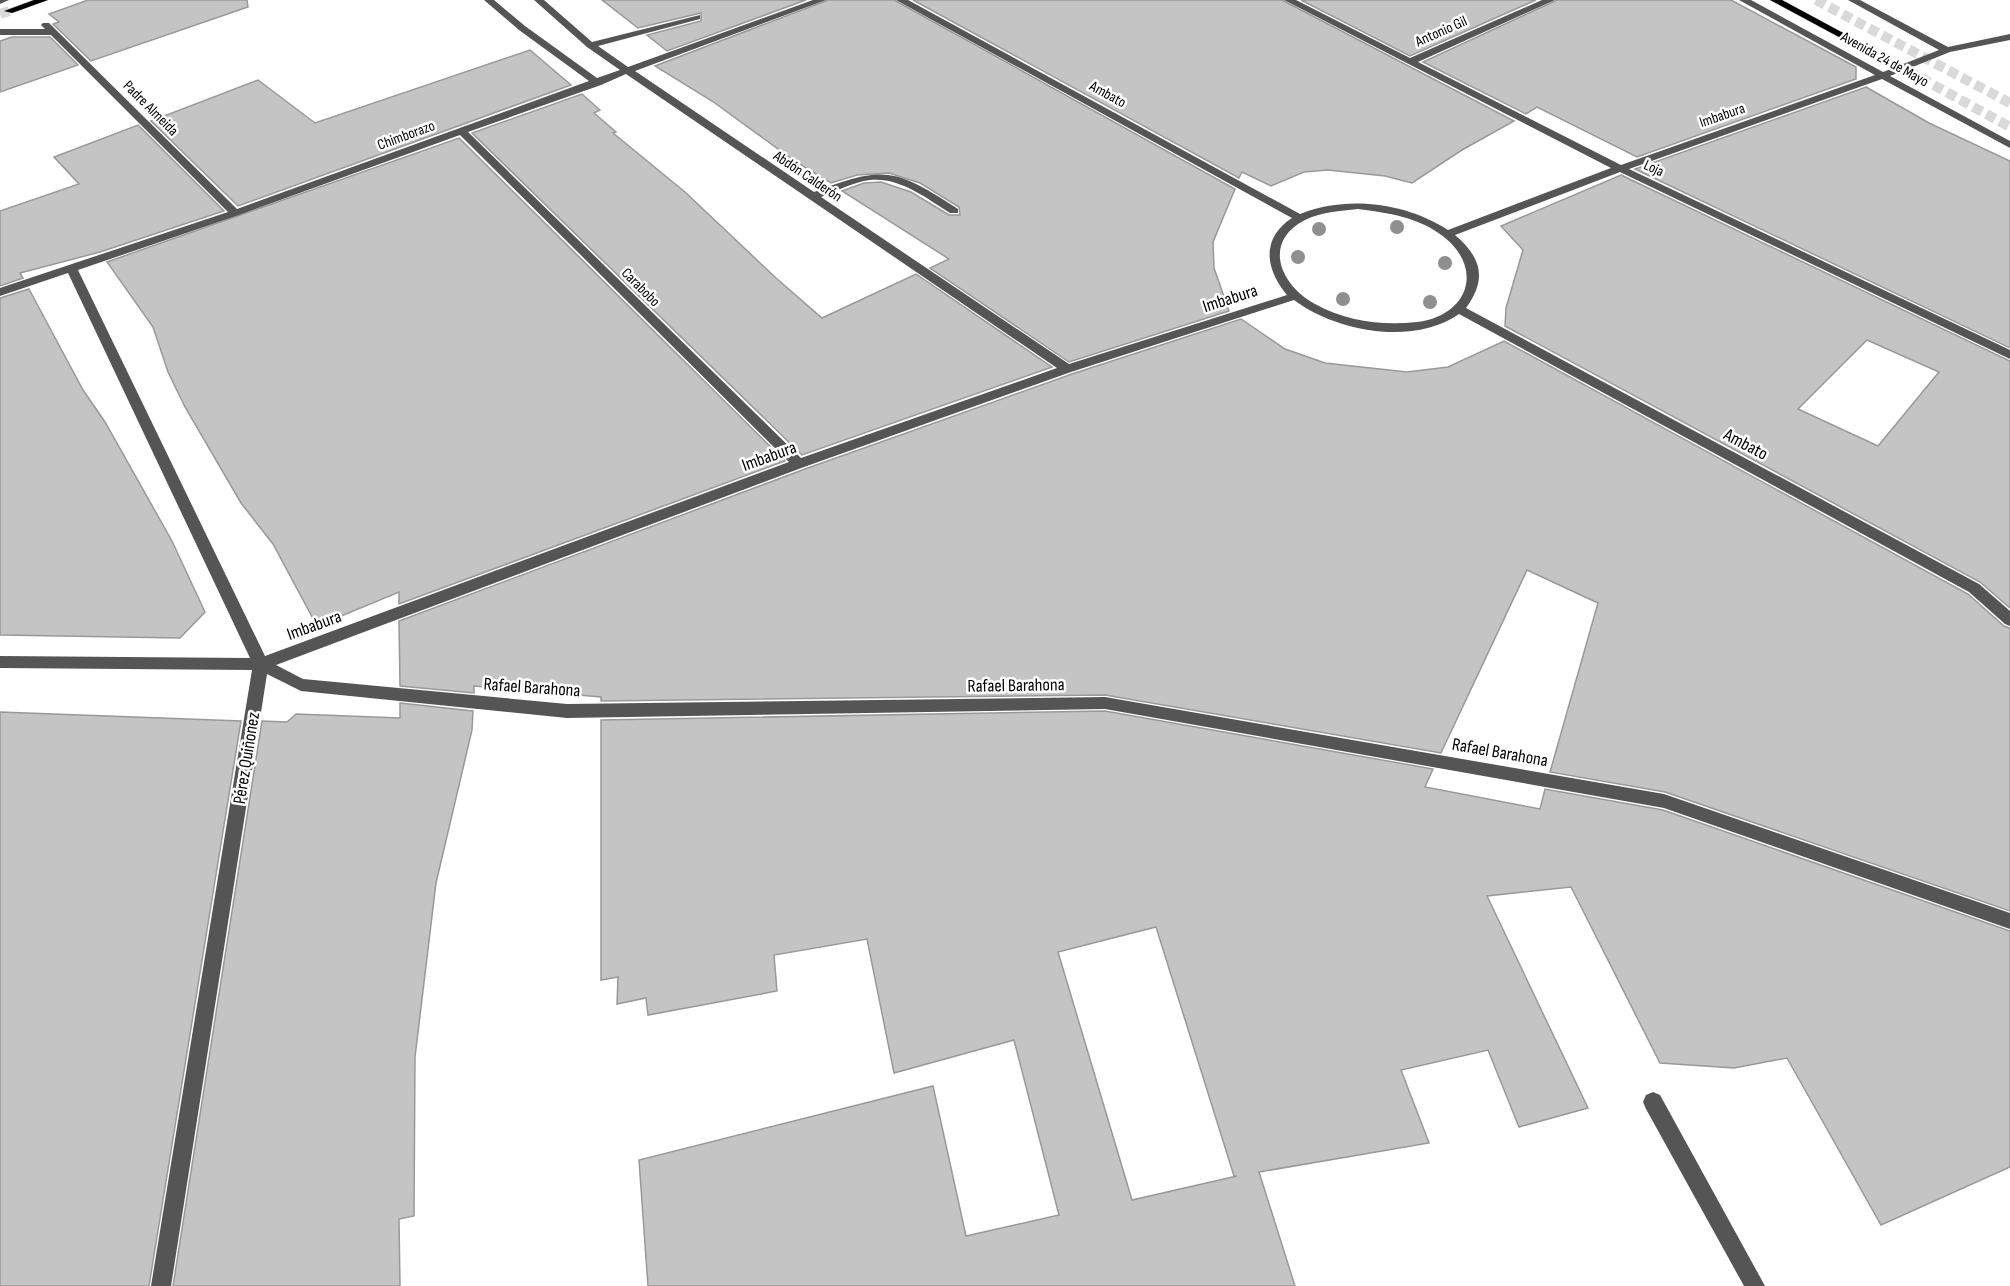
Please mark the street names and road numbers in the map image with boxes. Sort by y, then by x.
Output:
street label: Antonio Gil [1411,12,1470,52]
street label: Avenida 24 de Mayo [1837,27,1932,91]
street label: Ambato [1085,76,1129,112]
street label: Padre Almeida [119,77,182,140]
street label: Imbabura [1697,99,1748,132]
street label: Chimborazo [375,116,438,155]
street label: Abdón Calderón [769,146,846,206]
street label: Loja [1641,156,1667,181]
street label: Carabobo [617,264,664,311]
street label: Imbabura [1200,280,1260,317]
street label: Ambato [1719,424,1771,465]
street label: Imbabura [739,437,799,476]
street label: Imbabura [284,606,344,645]
street label: Rafael Barahona [483,674,581,701]
street label: Rafael Barahona [967,674,1065,697]
street label: Pérez Quiñonez [229,710,264,805]
street label: Rafael Barahona [1450,734,1550,771]

